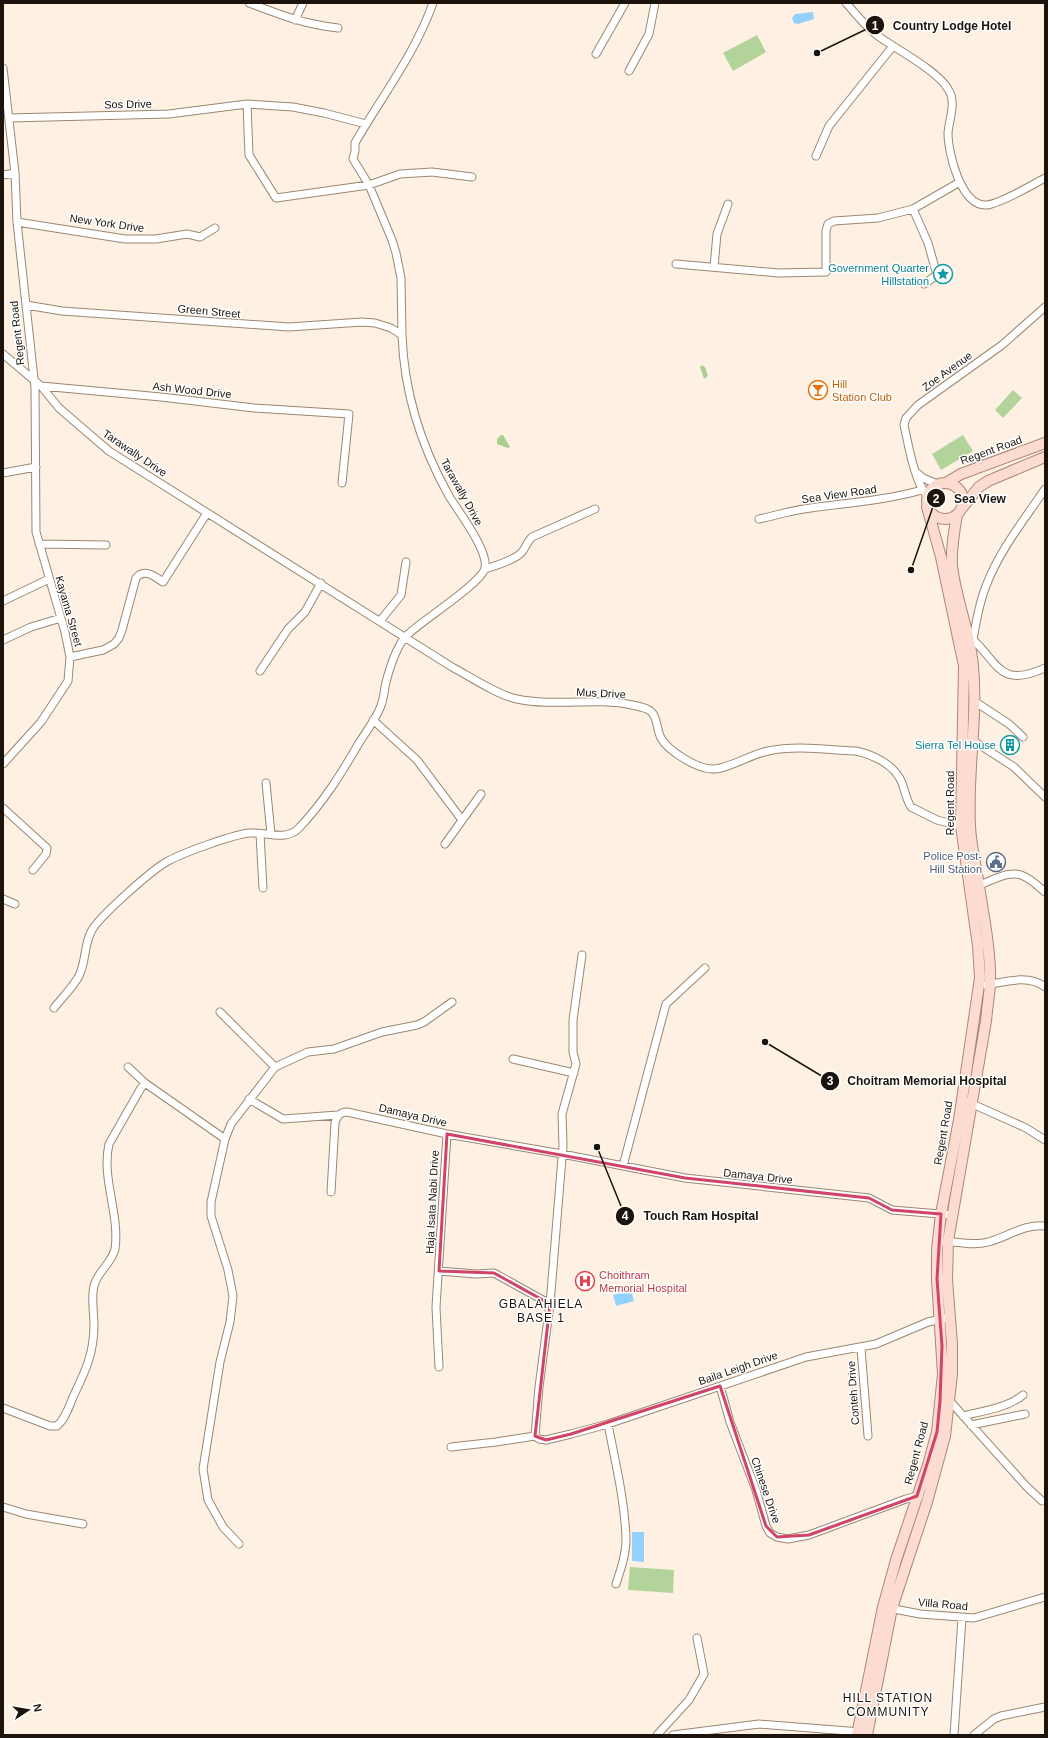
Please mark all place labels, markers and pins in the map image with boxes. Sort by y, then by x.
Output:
callout: Country Lodge Hotel [865,13,1019,37]
place label: Government Quarter Hillstation [828,262,929,287]
place icon: Government Quarter Hillstation [932,263,954,285]
place label: Hill Station Club [832,378,892,403]
bar icon: Hill Station Club [807,379,829,401]
callout: Sea View [926,486,1014,510]
building icon: Sierra Tel House [999,734,1021,756]
place label: Sierra Tel House [915,739,996,751]
place label: Police Post- Hill Station [923,850,982,875]
public building icon: Police Post- Hill Station [985,851,1007,873]
callout: Choitram Memorial Hospital [820,1069,1015,1093]
callout: Touch Ram Hospital [615,1204,766,1228]
place label: Choithram Memorial Hospital [599,1269,687,1294]
hospital icon: Choithram Memorial Hospital [574,1270,596,1292]

